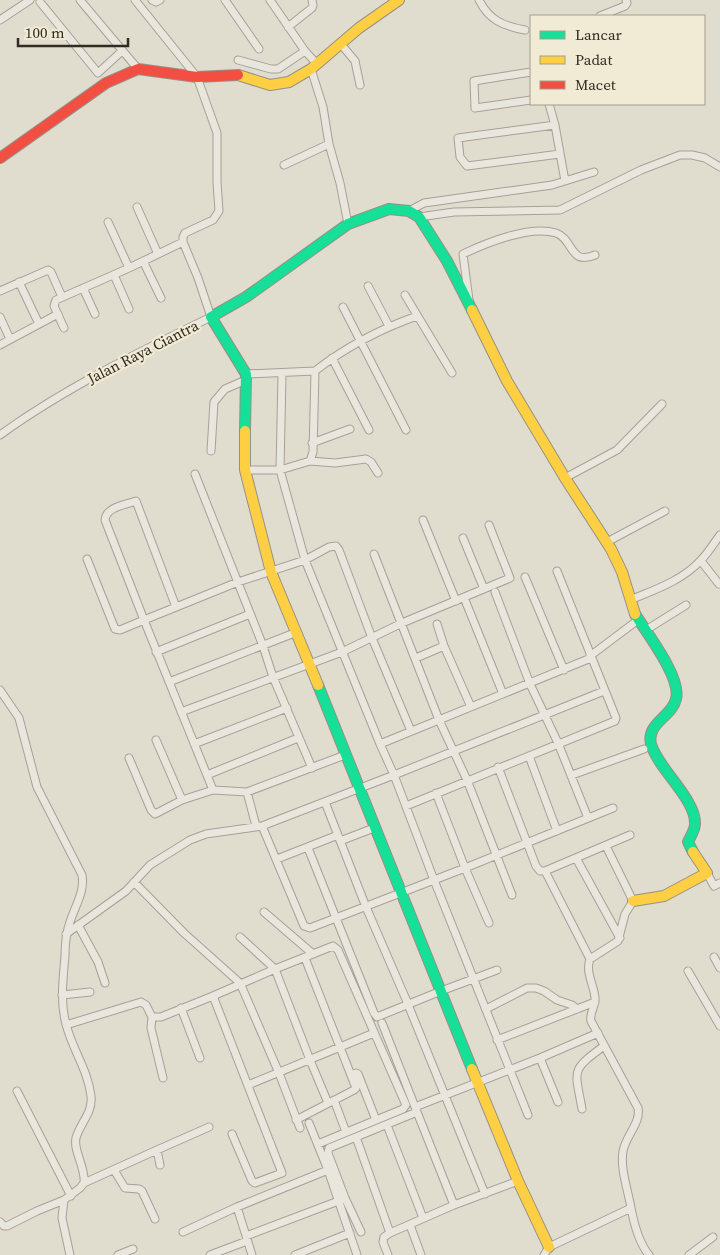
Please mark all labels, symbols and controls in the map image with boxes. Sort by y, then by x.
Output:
scale bar [18,15,128,47]
legend [530,15,705,105]
text: 100 m [25,22,65,43]
text: Lancar [575,24,622,45]
text: Padat [575,49,612,70]
text: Macet [575,74,616,95]
street label: Jalan Raya Ciantra [83,314,202,389]

